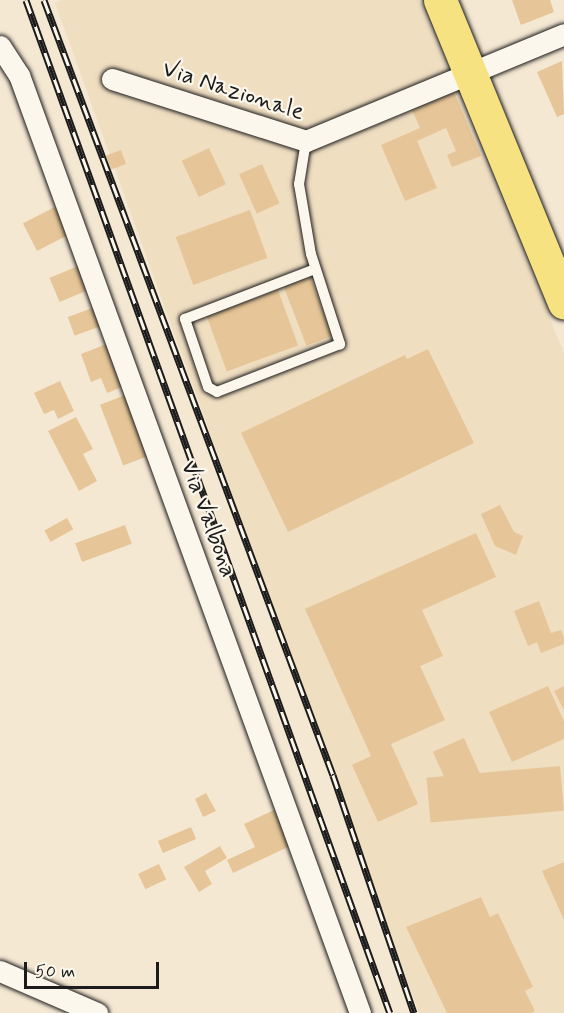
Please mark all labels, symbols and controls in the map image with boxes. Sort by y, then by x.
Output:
street label: Via Nazionale [160,55,306,127]
street label: Via Valbona [174,457,242,581]
scale bar [27,950,162,988]
text: 50 m [35,960,75,984]

